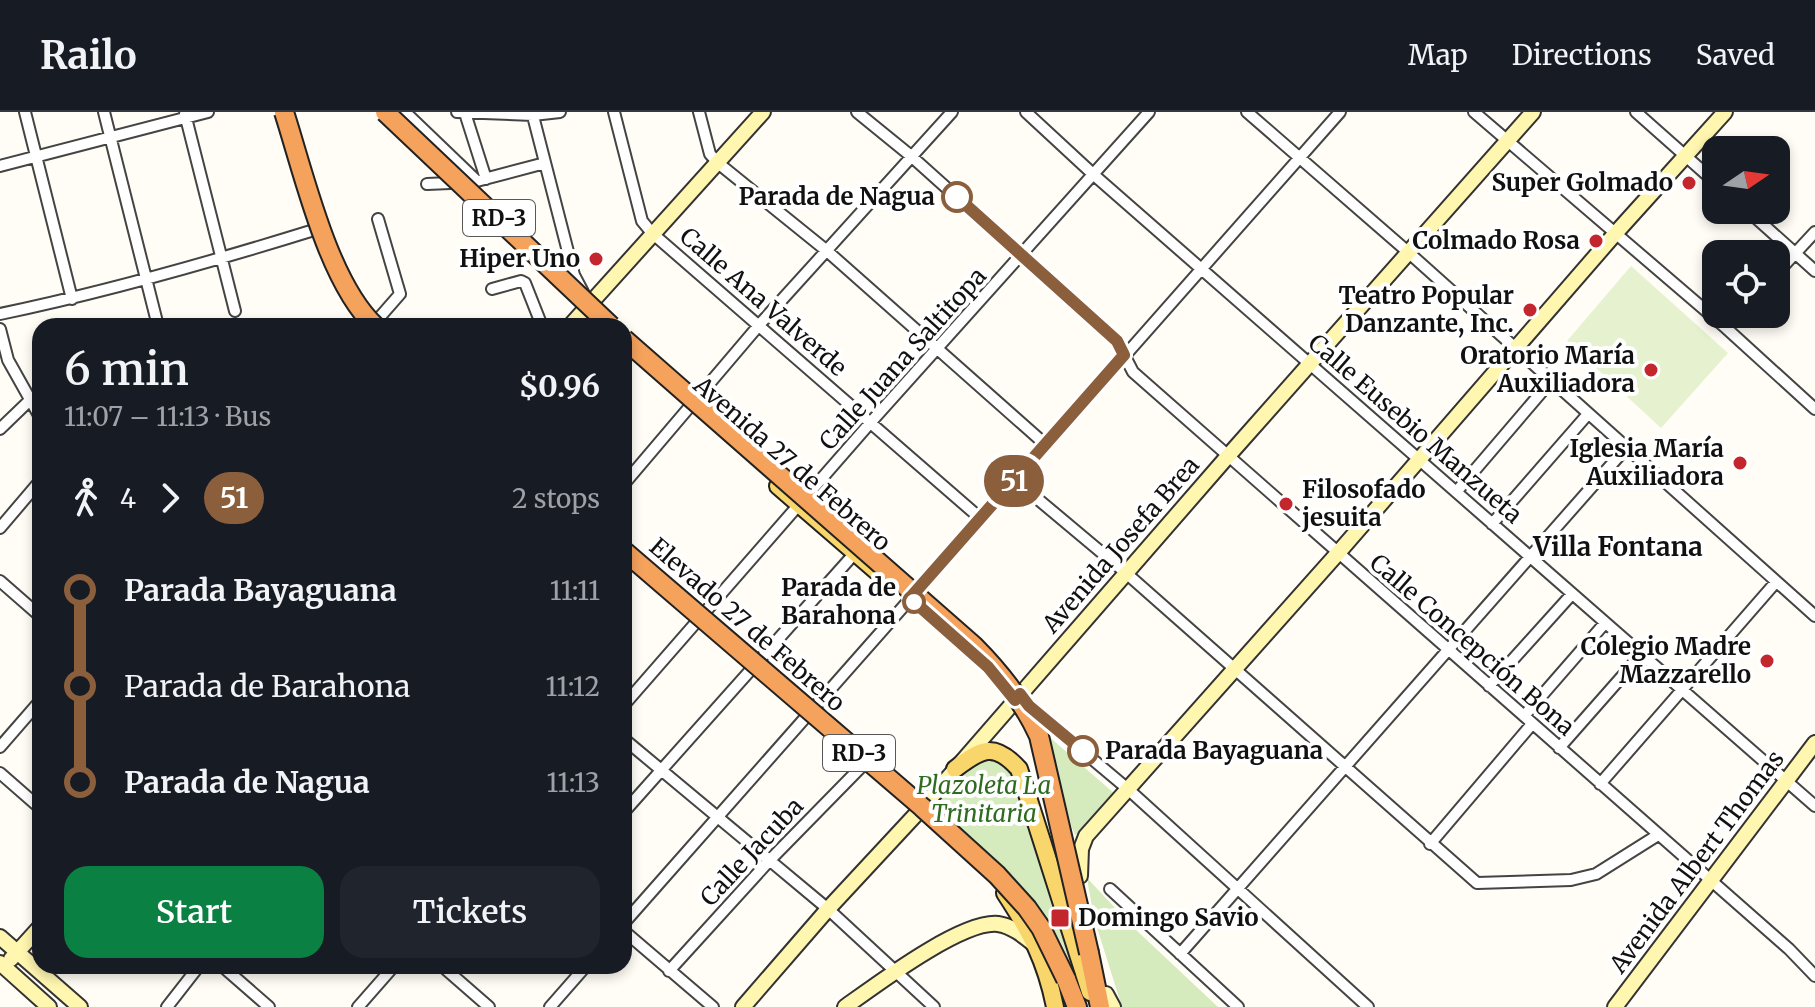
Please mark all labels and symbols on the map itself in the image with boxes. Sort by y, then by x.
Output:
north arrow [1702,136,1790,224]
place label: Super Golmado [1492,167,1673,198]
marker: Super Golmado [1680,174,1698,192]
place label: Parada de Nagua [738,181,935,212]
marker: Parada de Nagua [942,182,972,212]
road number: RD-3 [463,200,535,236]
street label: Calle Ana Valverde [673,221,853,383]
place label: Colmado Rosa [1413,225,1580,256]
marker: Colmado Rosa [1587,232,1605,250]
place label: Hiper Uno [459,243,580,274]
marker: Hiper Uno [587,250,605,268]
street label: Calle Juana Saltitopa [812,261,993,456]
place label: Teatro Popular Danzante, Inc. [1338,280,1514,339]
marker: Teatro Popular Danzante, Inc. [1521,301,1539,319]
street label: Calle Eusebio Manzueta [1302,327,1529,530]
place label: Oratorio María Auxiliadora [1460,340,1635,399]
marker: Oratorio María Auxiliadora [1642,361,1660,379]
street label: Avenida 27 de Febrero [687,369,897,558]
place label: Iglesia María Auxiliadora [1570,433,1724,492]
street label: Avenida Josefa Brea [1035,450,1206,640]
marker: Iglesia María Auxiliadora [1731,454,1749,472]
line badge: 51 [978,455,1050,507]
place label: Filosofado jesuita [1301,474,1426,533]
marker: Filosofado jesuita [1277,495,1295,513]
district label: Villa Fontana [1532,530,1703,563]
street label: Elevado 27 de Febrero [643,531,852,718]
street label: Calle Concepción Bona [1363,547,1581,742]
place label: Parada de Barahona [781,572,896,631]
marker: Parada de Barahona [903,591,925,613]
place label: Colegio Madre Mazzarello [1581,631,1751,690]
marker: Colegio Madre Mazzarello [1758,652,1776,670]
road number: RD-3 [823,735,895,771]
place label: Parada Bayaguana [1105,735,1323,766]
marker: Parada Bayaguana [1068,736,1098,766]
street label: Avenida Albert Thomas [1602,744,1791,980]
park label: Plazoleta La Trinitaria [917,770,1051,829]
street label: Calle Jacuba [693,791,810,912]
place label: Domingo Savio [1078,902,1259,933]
marker: Domingo Savio [1049,907,1071,929]

